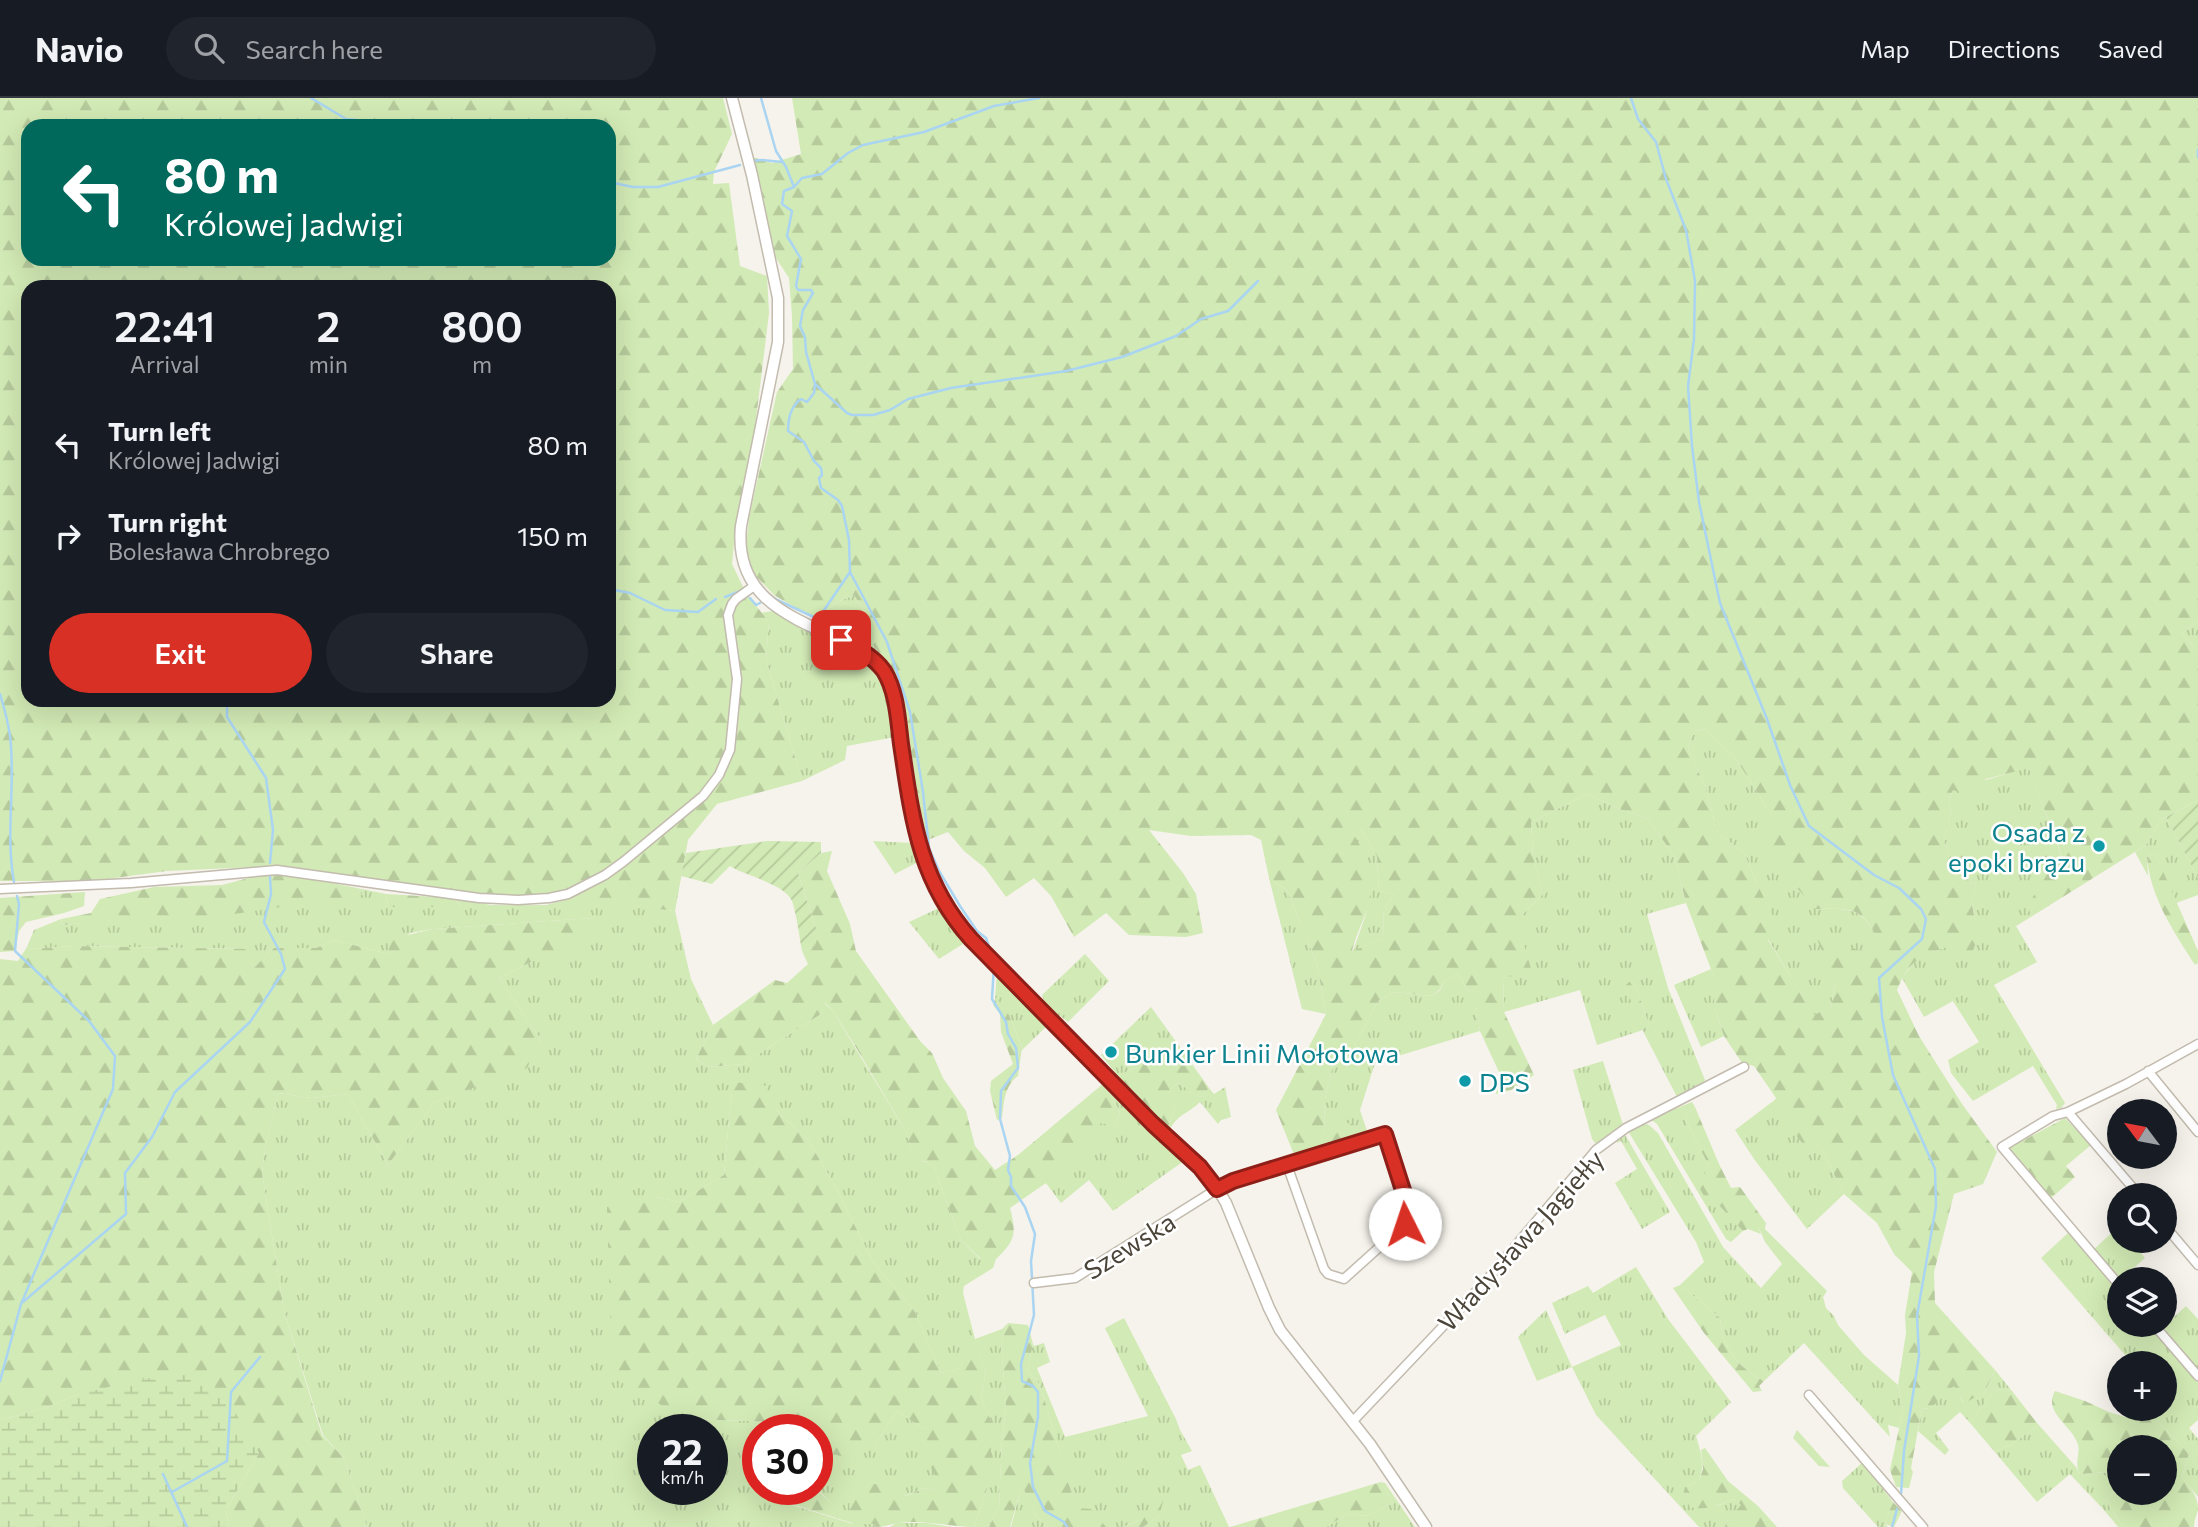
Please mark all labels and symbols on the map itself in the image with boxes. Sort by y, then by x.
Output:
pin [811,610,871,670]
place label: Osada z epoki brązu [1948,816,2085,877]
marker: Osada z epoki brązu [2091,838,2107,854]
place label: Bunkier Linii Mołotowa [1125,1037,1399,1068]
marker: Bunkier Linii Mołotowa [1103,1044,1119,1060]
place label: DPS [1479,1066,1530,1097]
marker: DPS [1457,1073,1473,1089]
north arrow [2107,1099,2177,1169]
street label: Władysława Jagiełły [1431,1143,1609,1337]
position arrow [1368,1187,1442,1261]
street label: Szewska [1078,1205,1180,1285]
speed limit sign: 30 [742,1414,833,1505]

